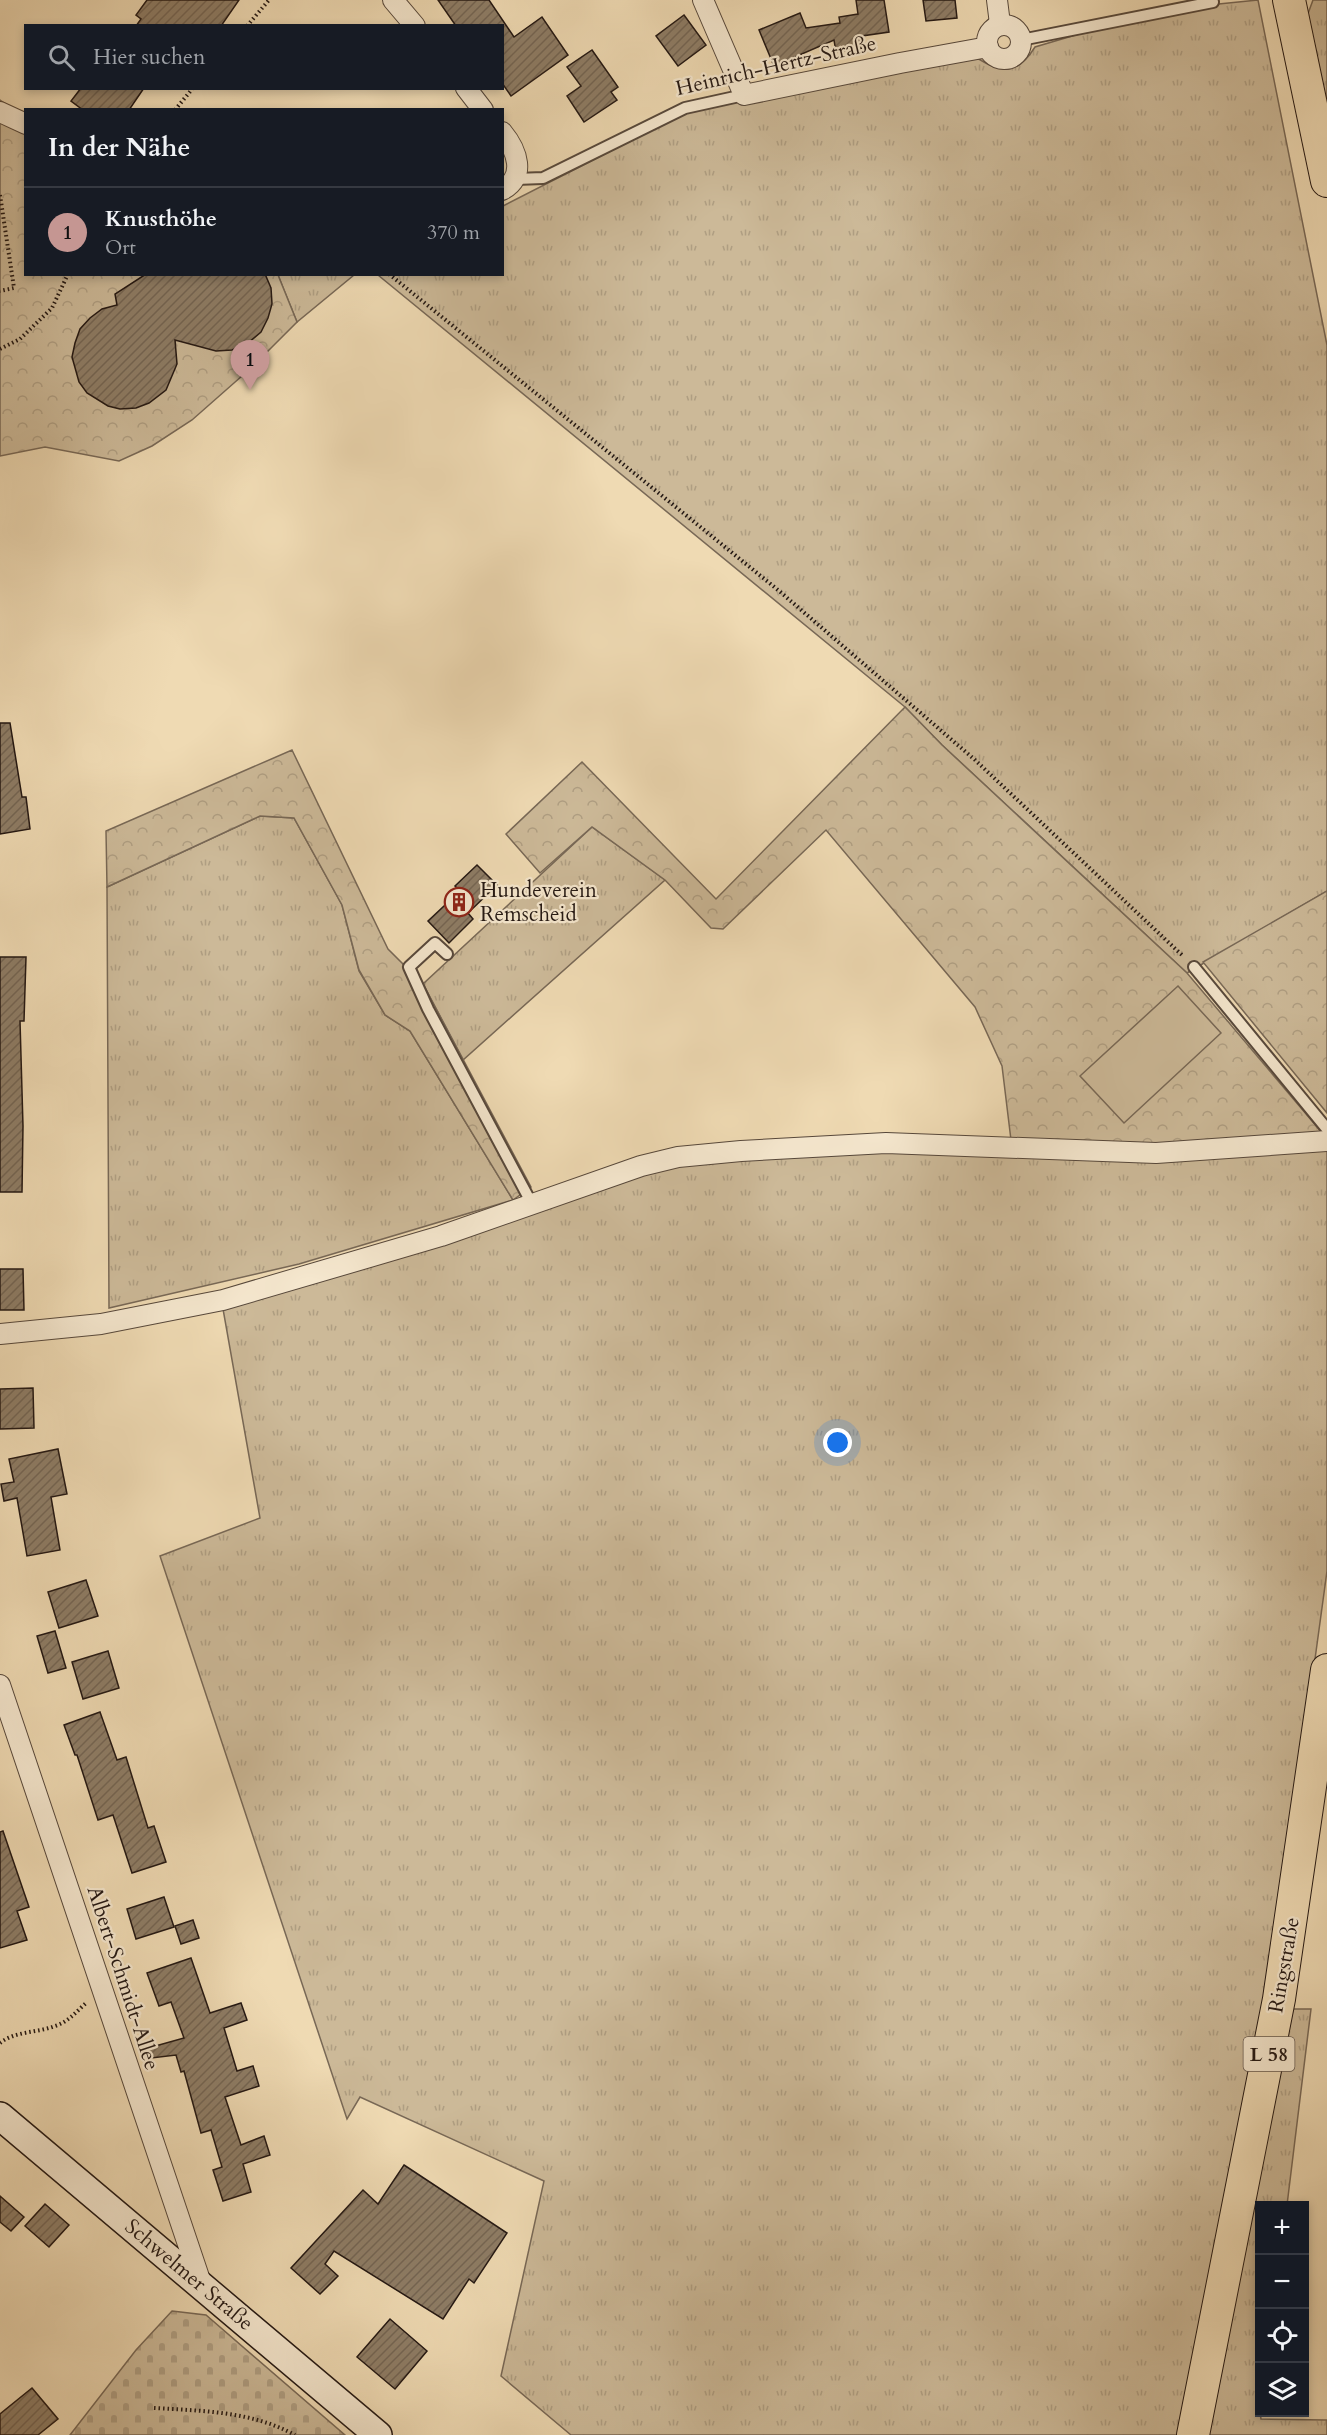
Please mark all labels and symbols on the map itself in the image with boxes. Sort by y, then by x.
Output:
street label: Heinrich-Hertz-Straße [673,29,879,103]
pin: 1 [230,340,270,390]
place label: Hundeverein Remscheid [480,876,597,929]
building icon: Hundeverein Remscheid [443,886,475,918]
your location [823,1428,852,1457]
street label: Albert-Schmidt-Allee [80,1882,166,2074]
street label: Ringstraße [1261,1915,1307,2015]
road number: L 58 [1244,2037,1294,2071]
street label: Schwelmer Straße [118,2213,260,2337]

